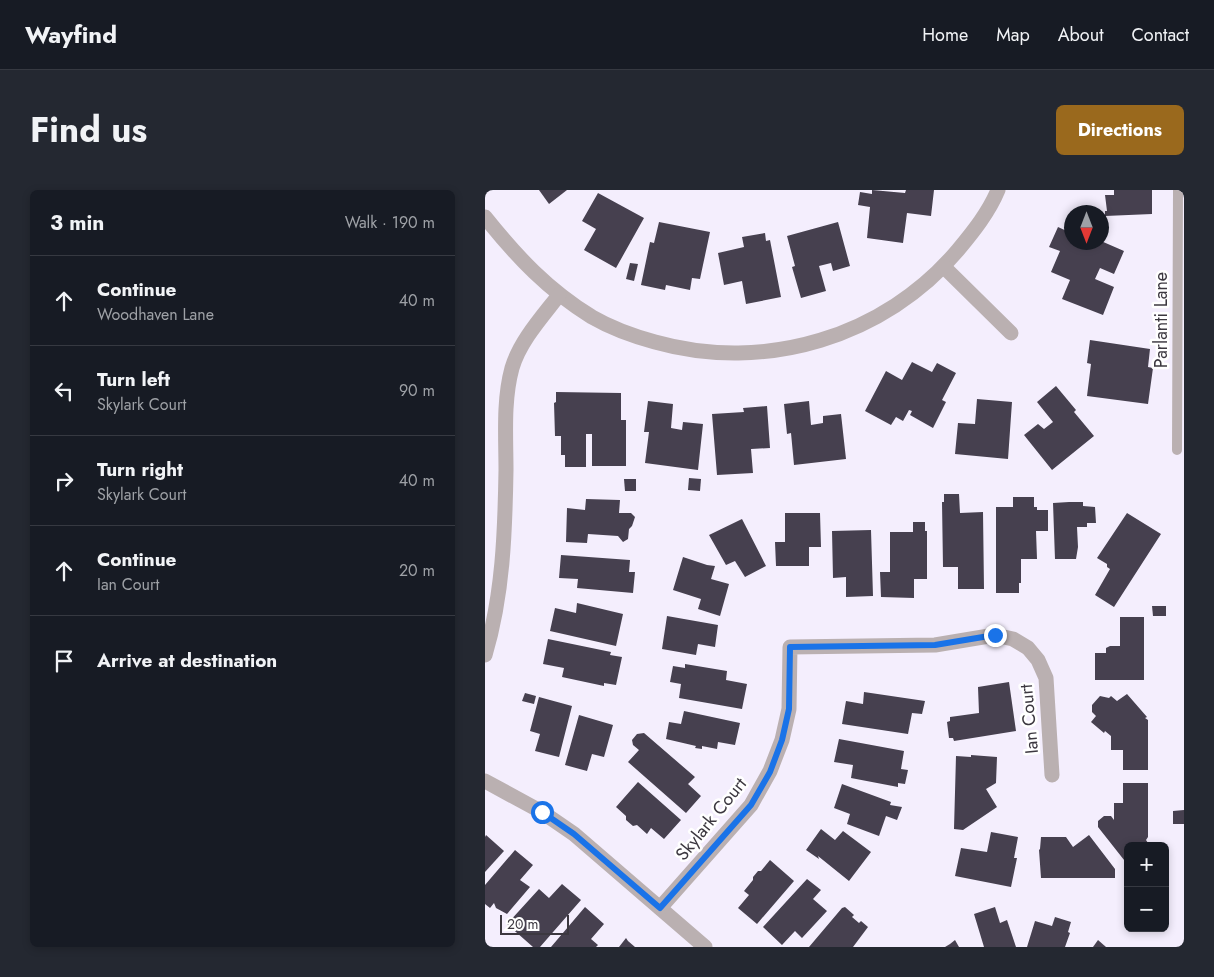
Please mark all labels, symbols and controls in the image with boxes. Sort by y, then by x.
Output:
text: Wayfind [25,17,117,52]
text: Home [922,22,968,48]
text: Map [996,22,1030,48]
text: About [1058,22,1103,48]
text: Contact [1131,22,1189,48]
text: Find us [30,105,147,155]
button: Directions [1056,105,1184,155]
north arrow [1064,205,1109,250]
text: 3 min [50,208,104,238]
text: Walk · 190 m [345,211,435,234]
street label: Parlanti Lane [1148,272,1174,368]
text: Continue [97,276,176,303]
icon: ahead [50,287,78,315]
text: 40 m [399,289,435,312]
text: Woodhaven Lane [97,303,214,326]
text: Turn left [97,366,170,393]
icon: left [50,377,78,405]
text: 90 m [399,379,435,402]
text: Skylark Court [97,393,186,416]
text: Turn right [97,456,183,483]
icon: right [50,467,78,495]
text: 40 m [399,469,435,492]
text: Skylark Court [97,483,186,506]
text: Continue [97,546,176,573]
icon: ahead [50,557,78,585]
text: 20 m [399,559,435,582]
text: Ian Court [97,573,159,596]
route end [984,624,1007,647]
icon: arrive [50,647,78,675]
text: Arrive at destination [97,647,277,674]
street label: Ian Court [1013,682,1045,755]
street label: Skylark Court [669,771,753,866]
route start [531,801,554,824]
map controls [1124,842,1169,932]
button: + [1124,842,1169,887]
button: − [1124,887,1169,932]
scale bar [500,912,569,935]
text: 20 m [507,914,539,934]

